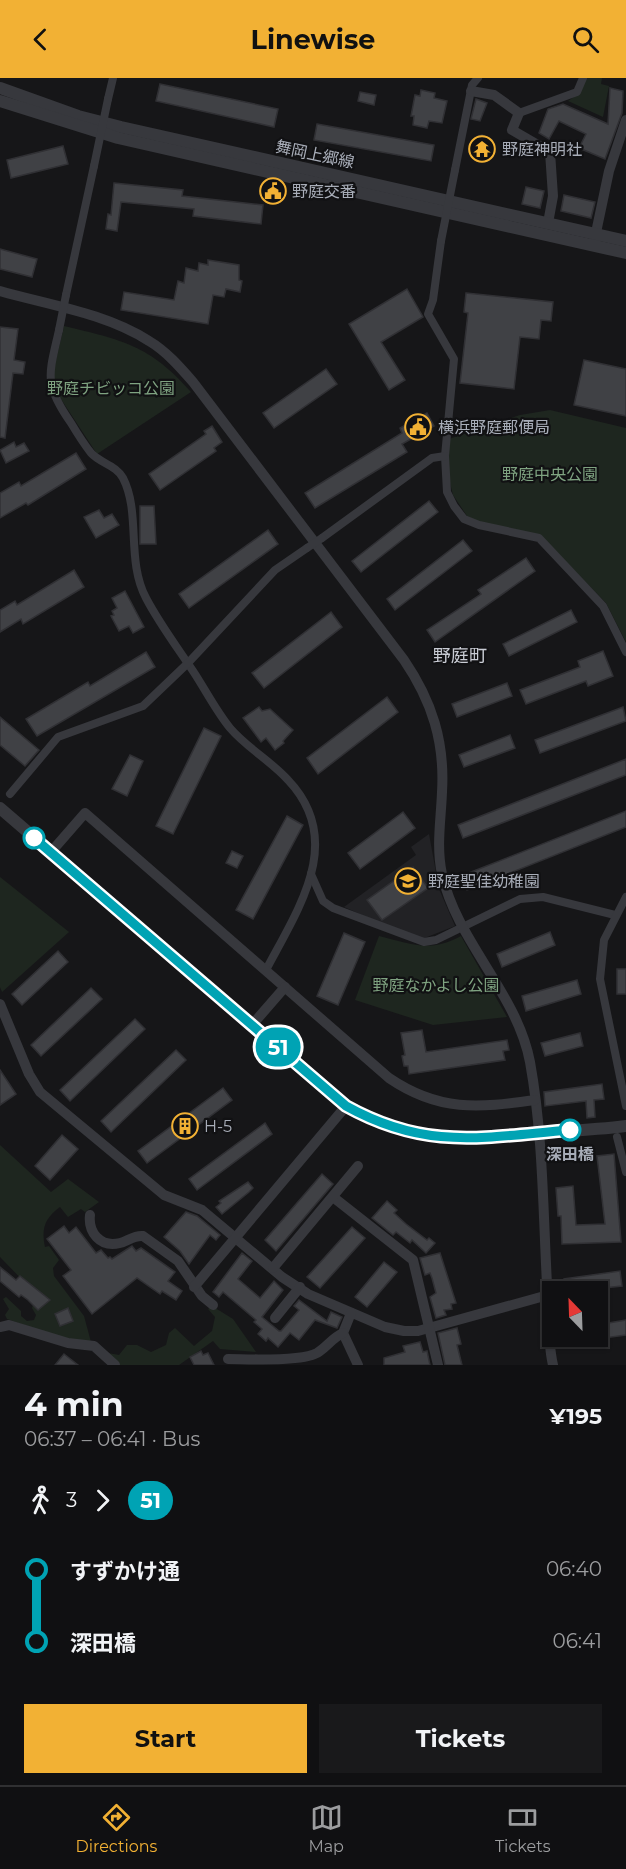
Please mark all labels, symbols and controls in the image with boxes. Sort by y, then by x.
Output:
icon: back [24,23,57,56]
text: Linewise [251,23,375,56]
icon: search [569,23,602,56]
temple icon: 野庭神明社 [467,134,497,164]
street label: 舞岡上郷線 [274,137,356,172]
place label: 野庭神明社 [502,140,582,159]
public building icon: 野庭交番 [258,176,288,206]
place label: 野庭交番 [292,182,356,201]
park label: 野庭チビッコ公園 [47,379,175,398]
public building icon: 横浜野庭郵便局 [403,412,433,442]
place label: 横浜野庭郵便局 [438,418,550,437]
park label: 野庭中央公園 [502,465,598,484]
district label: 野庭町 [433,645,487,667]
unlabelled marker [23,827,45,849]
school or university icon: 野庭聖佳幼稚園 [393,866,423,896]
place label: 野庭聖佳幼稚園 [428,872,540,891]
park label: 野庭なかよし公園 [372,976,500,995]
line badge: 51 [251,1028,305,1066]
text: 51 [268,1035,288,1060]
building icon: H-5 [170,1111,200,1141]
place label: H-5 [204,1117,232,1136]
marker: 深田橋 [559,1119,581,1141]
place label: 深田橋 [546,1145,594,1164]
north arrow [542,1281,608,1347]
map controls [542,1281,608,1347]
text: 4 min [24,1384,123,1424]
text: ¥195 [549,1403,602,1430]
text: 06:37 – 06:41 · Bus [24,1427,200,1451]
icon: walk [24,1484,57,1517]
icon: forward [86,1484,119,1517]
text: 3 [66,1488,77,1512]
text: 51 [140,1488,161,1513]
text: 06:40 [546,1557,602,1581]
text: すずかけ通 [70,1558,180,1585]
text: 06:41 [552,1629,602,1653]
text: 深田橋 [70,1630,136,1657]
button: Start [24,1704,307,1773]
button: Tickets [319,1704,602,1773]
tab: Directions [75,1801,157,1856]
tab: Map [308,1801,344,1856]
tab: Tickets [495,1801,551,1856]

